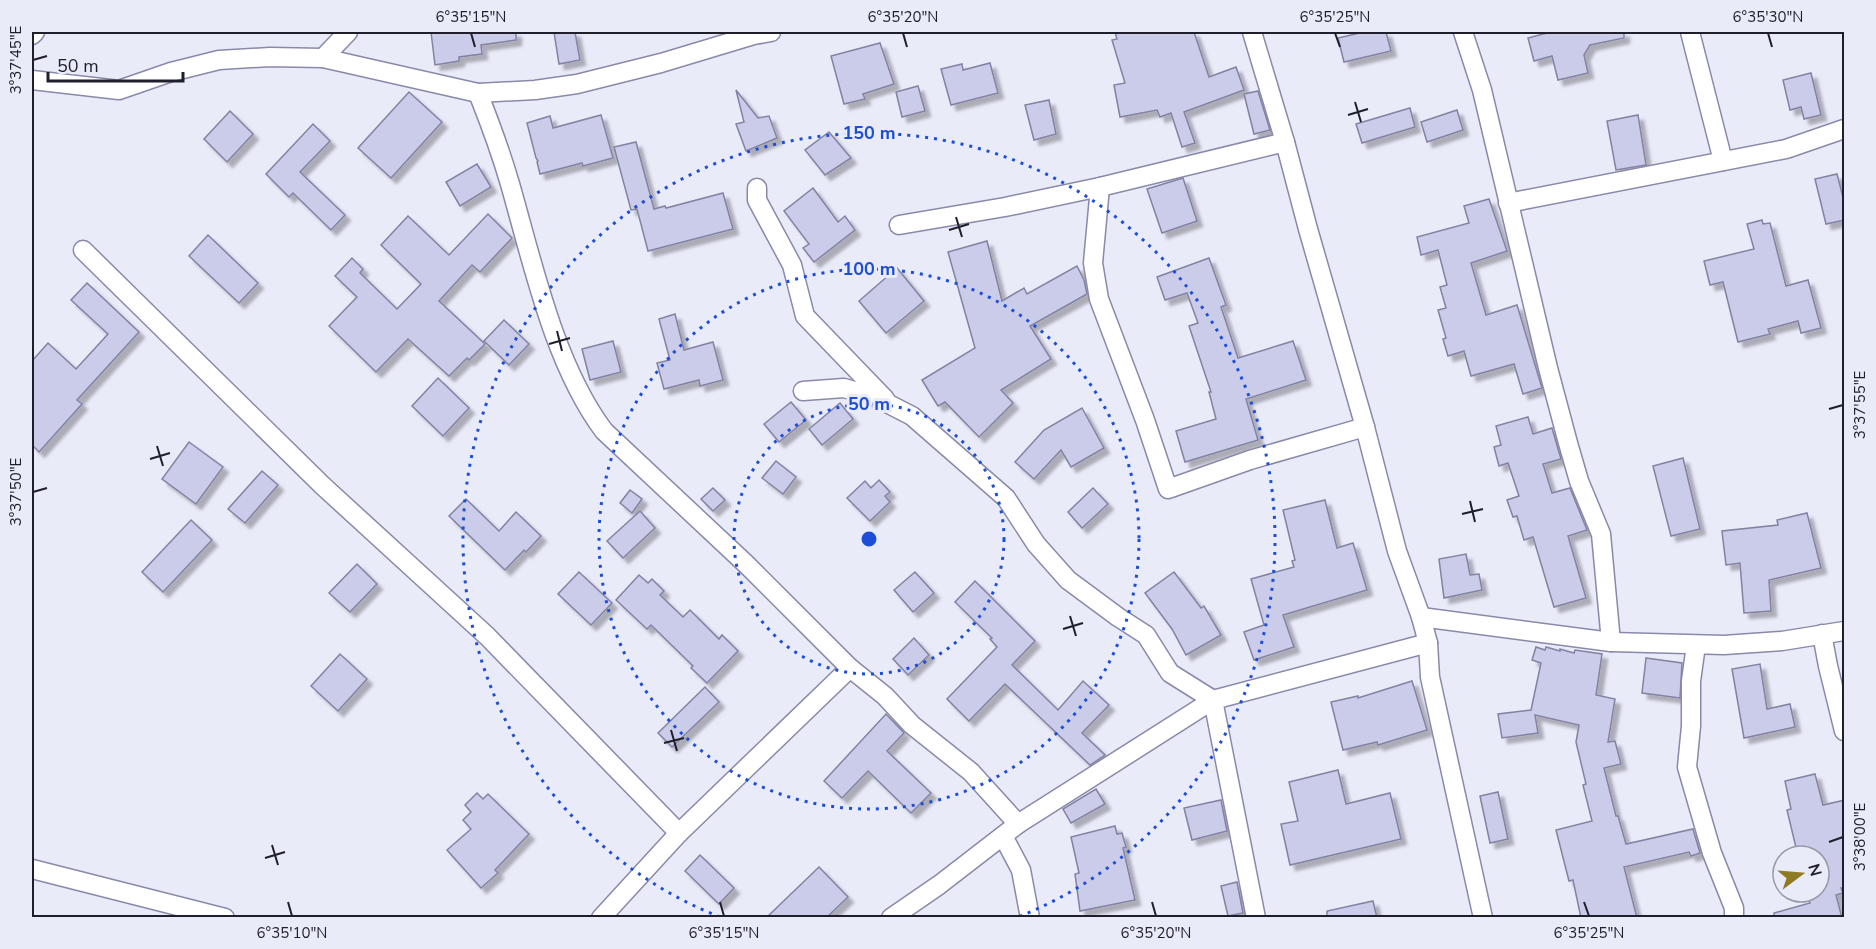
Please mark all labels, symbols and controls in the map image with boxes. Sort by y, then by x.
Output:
text: 6°35'15"N [436,7,506,27]
text: 6°35'20"N [868,7,938,27]
text: 6°35'25"N [1300,7,1370,27]
text: 6°35'30"N [1733,7,1803,27]
text: 3°37'45"E [6,26,26,94]
scale bar [48,45,183,83]
text: 50 m [57,54,99,78]
text: 150 m [842,121,896,145]
text: 100 m [842,257,896,281]
text: 3°37'55"E [1850,371,1870,439]
text: 50 m [848,392,890,416]
text: 3°37'50"E [6,458,26,526]
centre of rings [859,529,879,549]
text: 3°38'00"E [1850,803,1870,871]
north arrow [1771,844,1831,904]
text: N [1802,861,1827,879]
text: 6°35'10"N [257,923,327,943]
text: 6°35'15"N [689,923,759,943]
text: 6°35'20"N [1121,923,1191,943]
text: 6°35'25"N [1554,923,1624,943]

